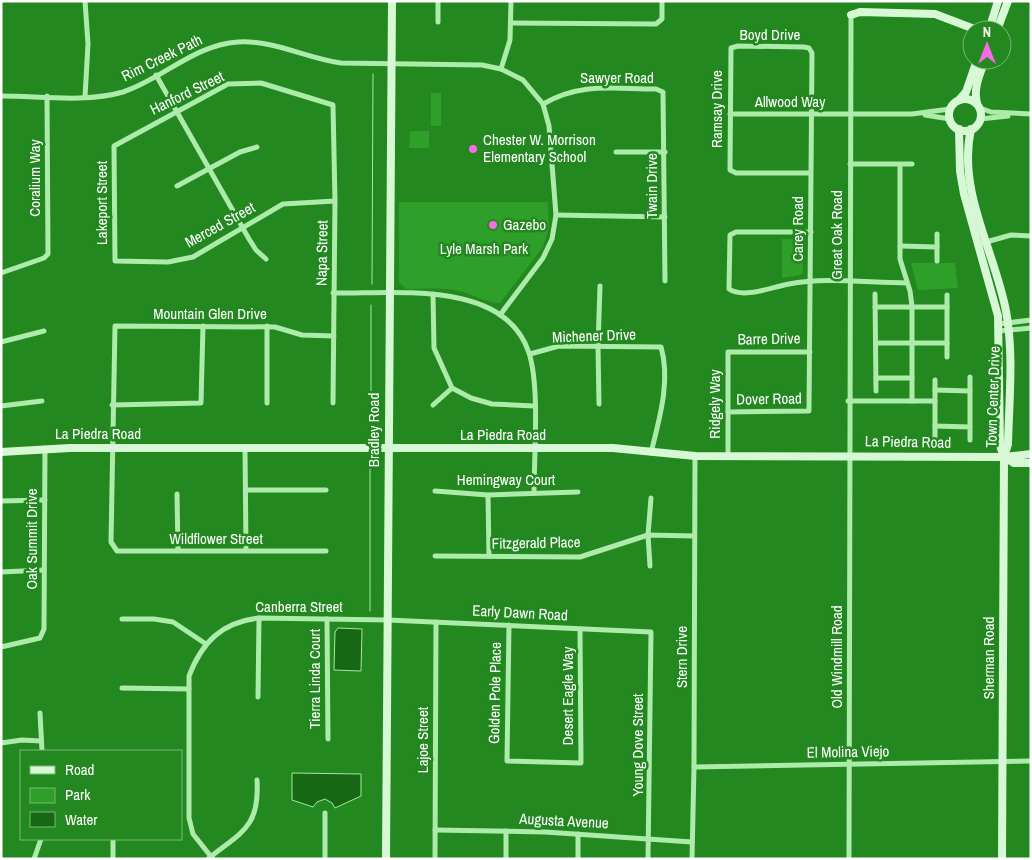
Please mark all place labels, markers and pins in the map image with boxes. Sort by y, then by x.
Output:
place label: Chester W. Morrison Elementary School [483,129,596,167]
marker: Chester W. Morrison Elementary School [467,143,479,155]
place label: Gazebo [503,214,546,235]
marker: Gazebo [487,219,499,231]

